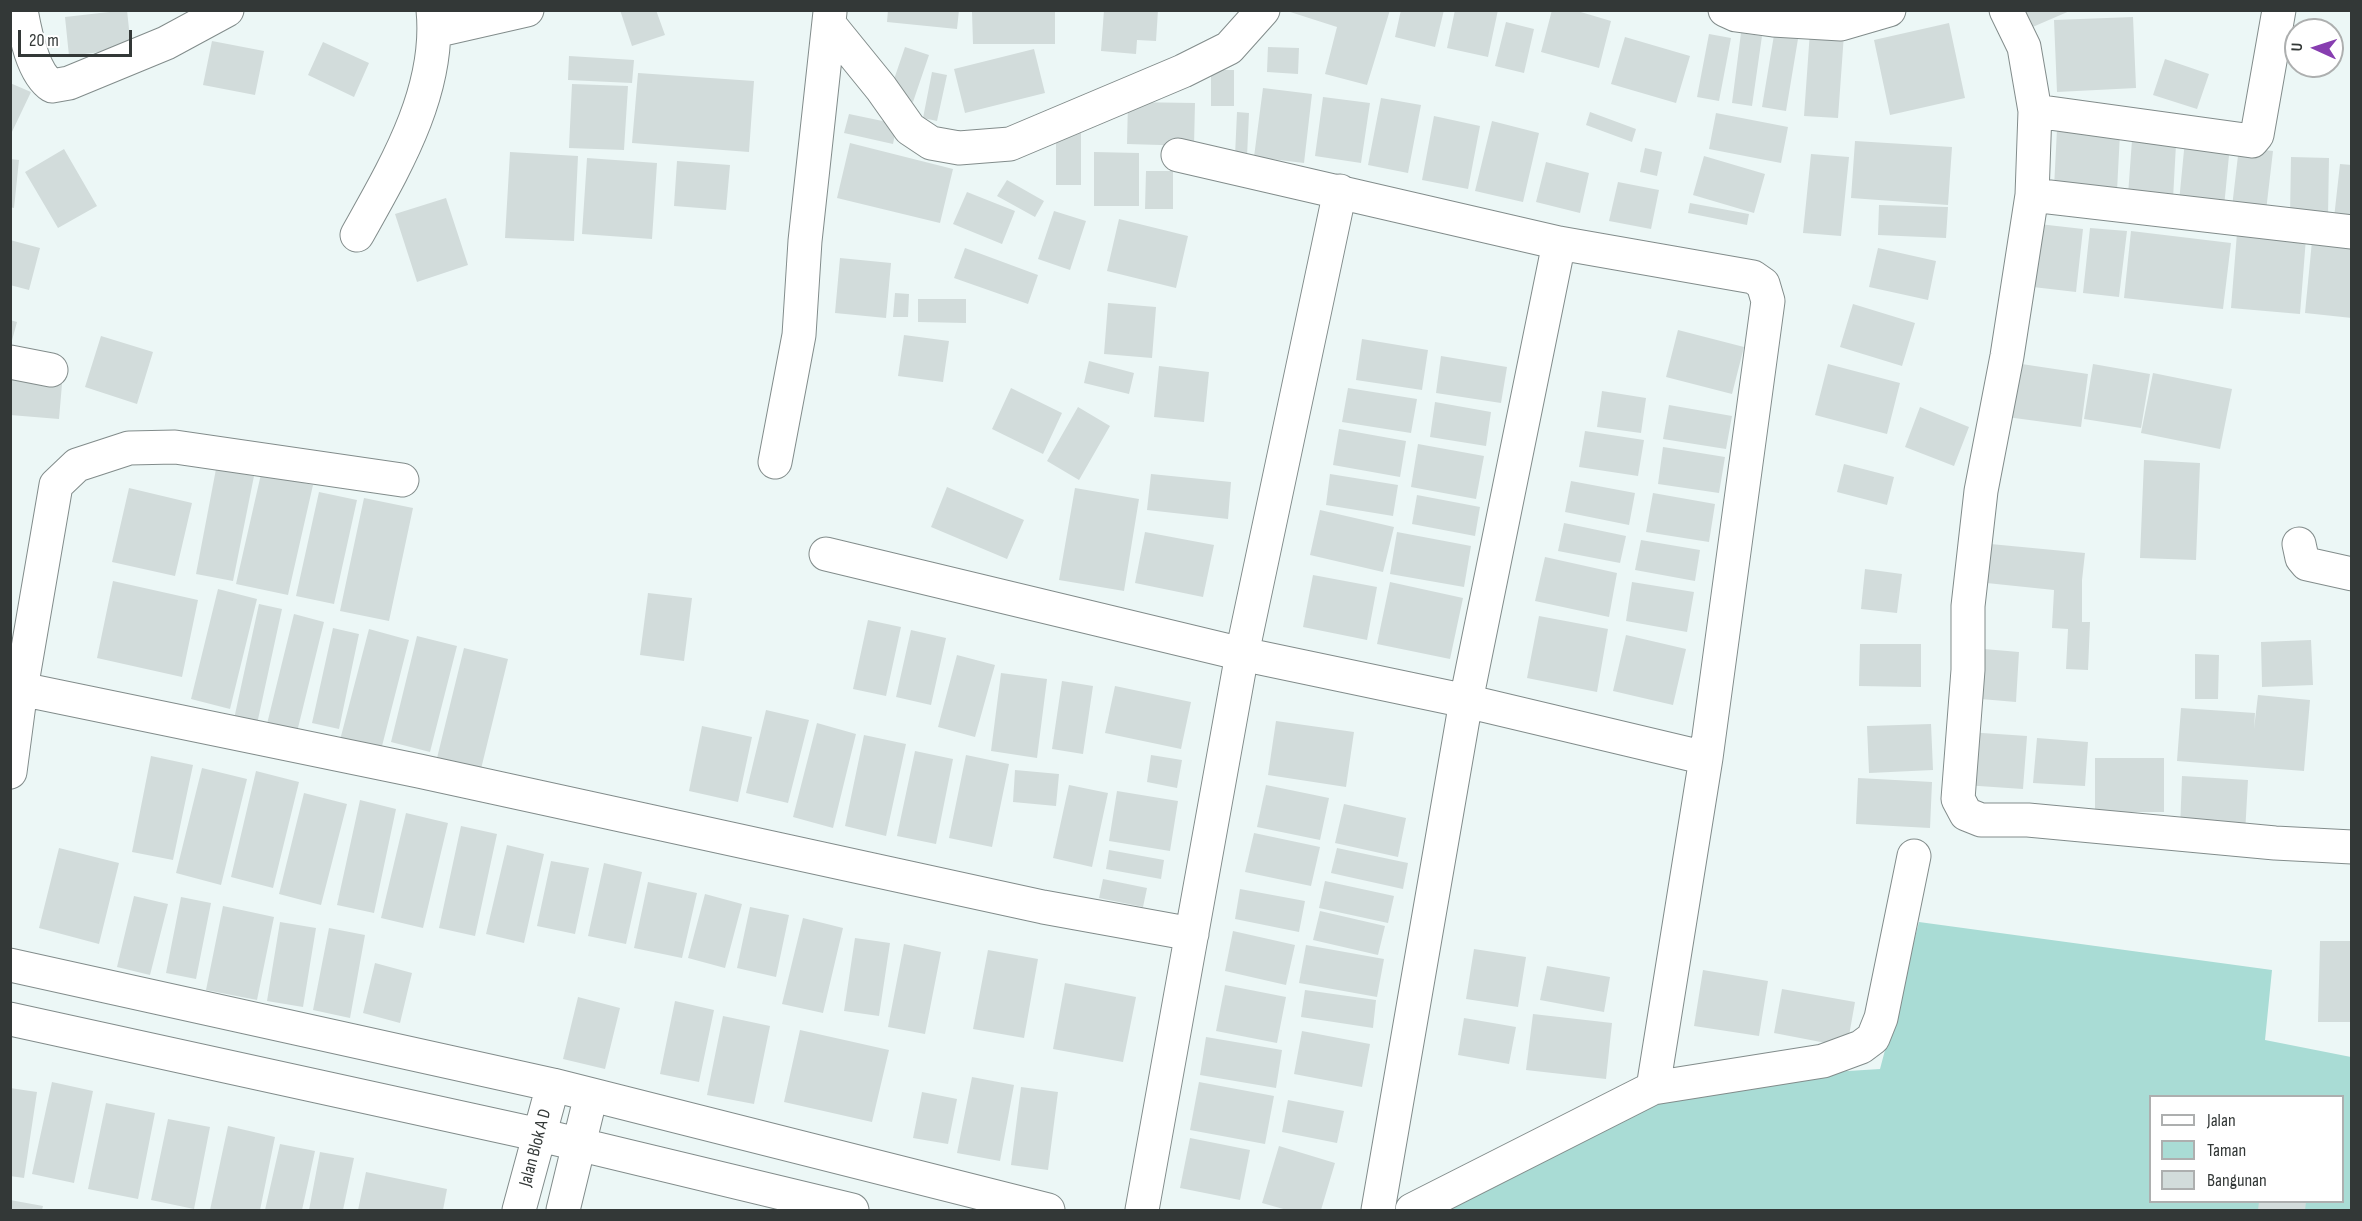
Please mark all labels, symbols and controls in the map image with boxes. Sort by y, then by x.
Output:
scale bar [21,18,135,56]
north arrow [2284,18,2344,78]
text: 20 m [29,30,59,51]
text: U [2288,42,2307,52]
legend [2149,1095,2344,1203]
street label: Jalan Blok A D [515,1107,557,1189]
text: Jalan [2207,1110,2236,1131]
text: Taman [2207,1140,2246,1161]
text: Bangunan [2207,1170,2267,1191]

